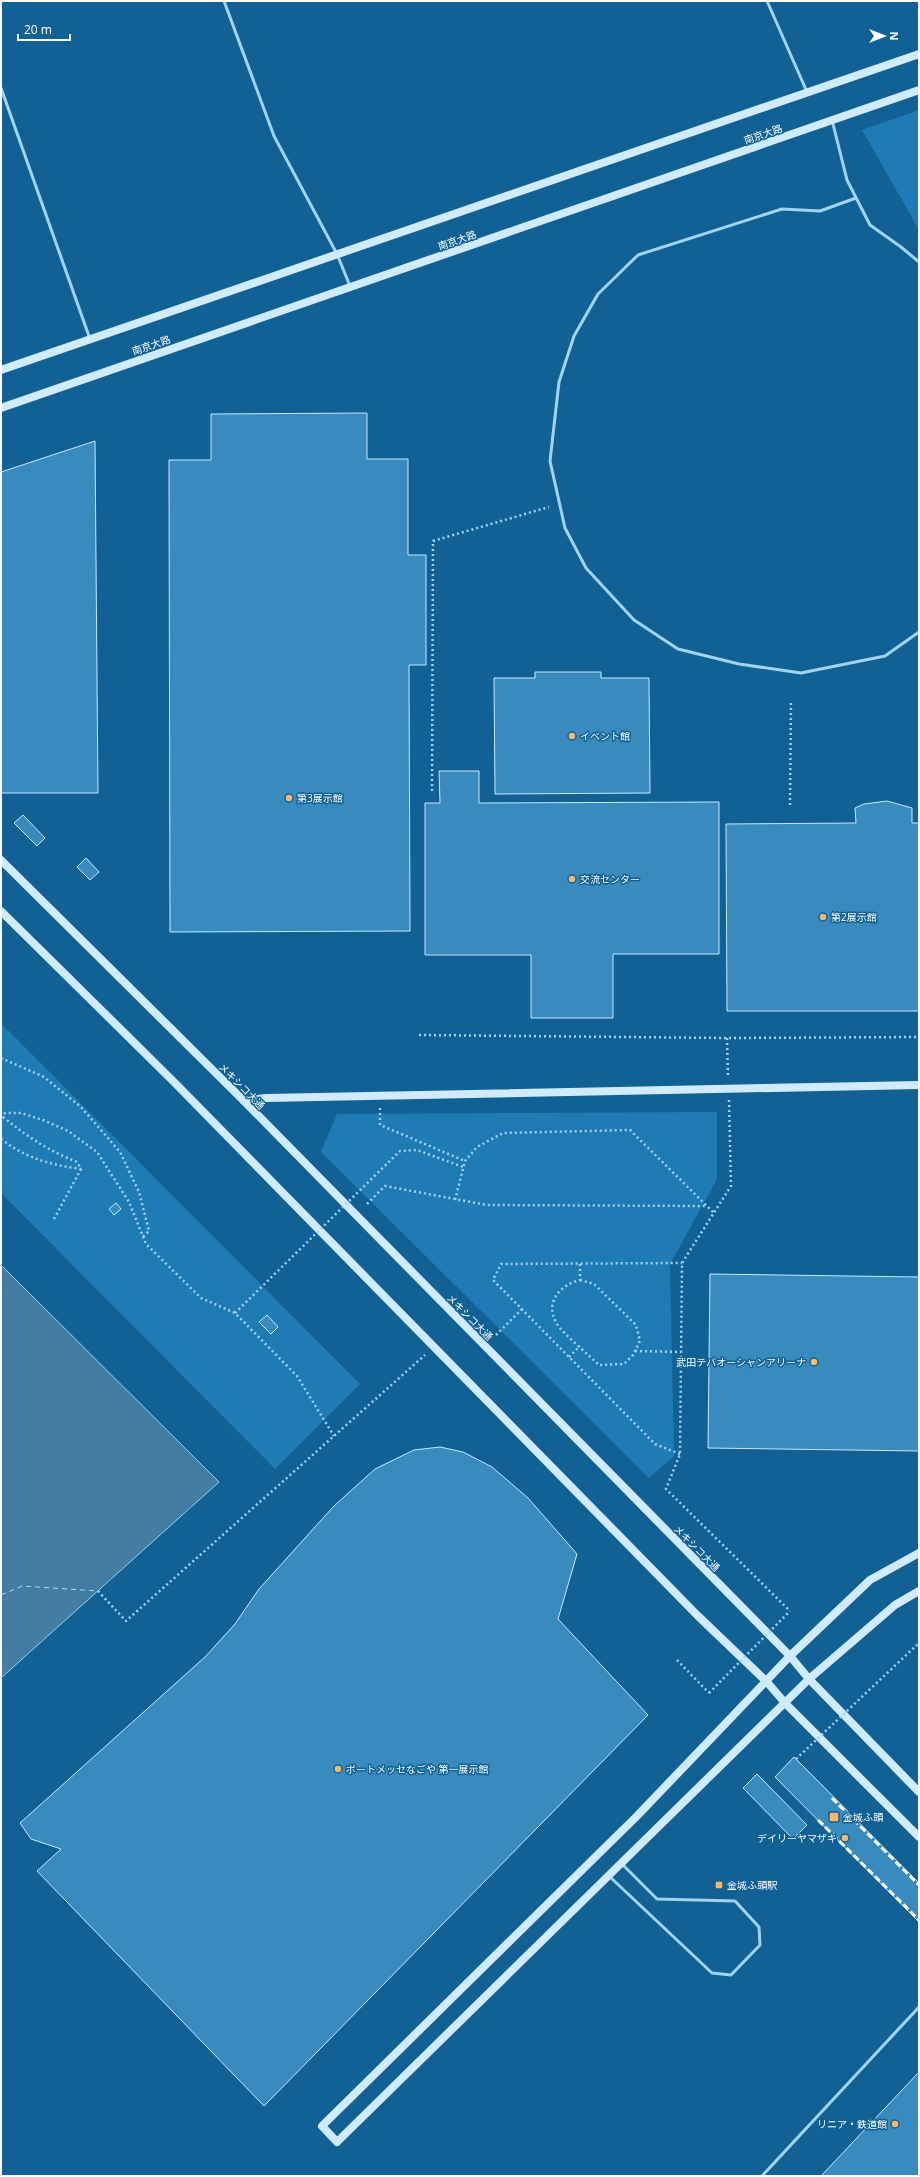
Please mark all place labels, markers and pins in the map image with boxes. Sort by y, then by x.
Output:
place label: イベント館 [580,729,630,743]
marker: イベント館 [567,731,577,741]
place label: 第3展示館 [297,791,343,805]
marker: 第3展示館 [284,793,294,803]
place label: 交流センター [580,872,640,886]
marker: 交流センター [567,874,577,884]
place label: 第2展示館 [831,910,877,924]
marker: 第2展示館 [818,912,828,922]
place label: 武田テバオーシャンアリーナ [676,1355,806,1369]
marker: 武田テバオーシャンアリーナ [809,1357,819,1367]
place label: ポートメッセなごや 第一展示館 [346,1762,489,1776]
marker: ポートメッセなごや 第一展示館 [333,1764,343,1774]
place label: 金城ふ頭 [843,1810,884,1824]
marker: 金城ふ頭 [828,1811,840,1823]
place label: デイリーヤマザキ [757,1831,837,1845]
marker: デイリーヤマザキ [840,1833,850,1843]
place label: 金城ふ頭駅 [727,1878,778,1892]
marker: 金城ふ頭駅 [714,1880,724,1890]
place label: リニア・鉄道館 [817,2117,887,2131]
marker: リニア・鉄道館 [890,2119,900,2129]

